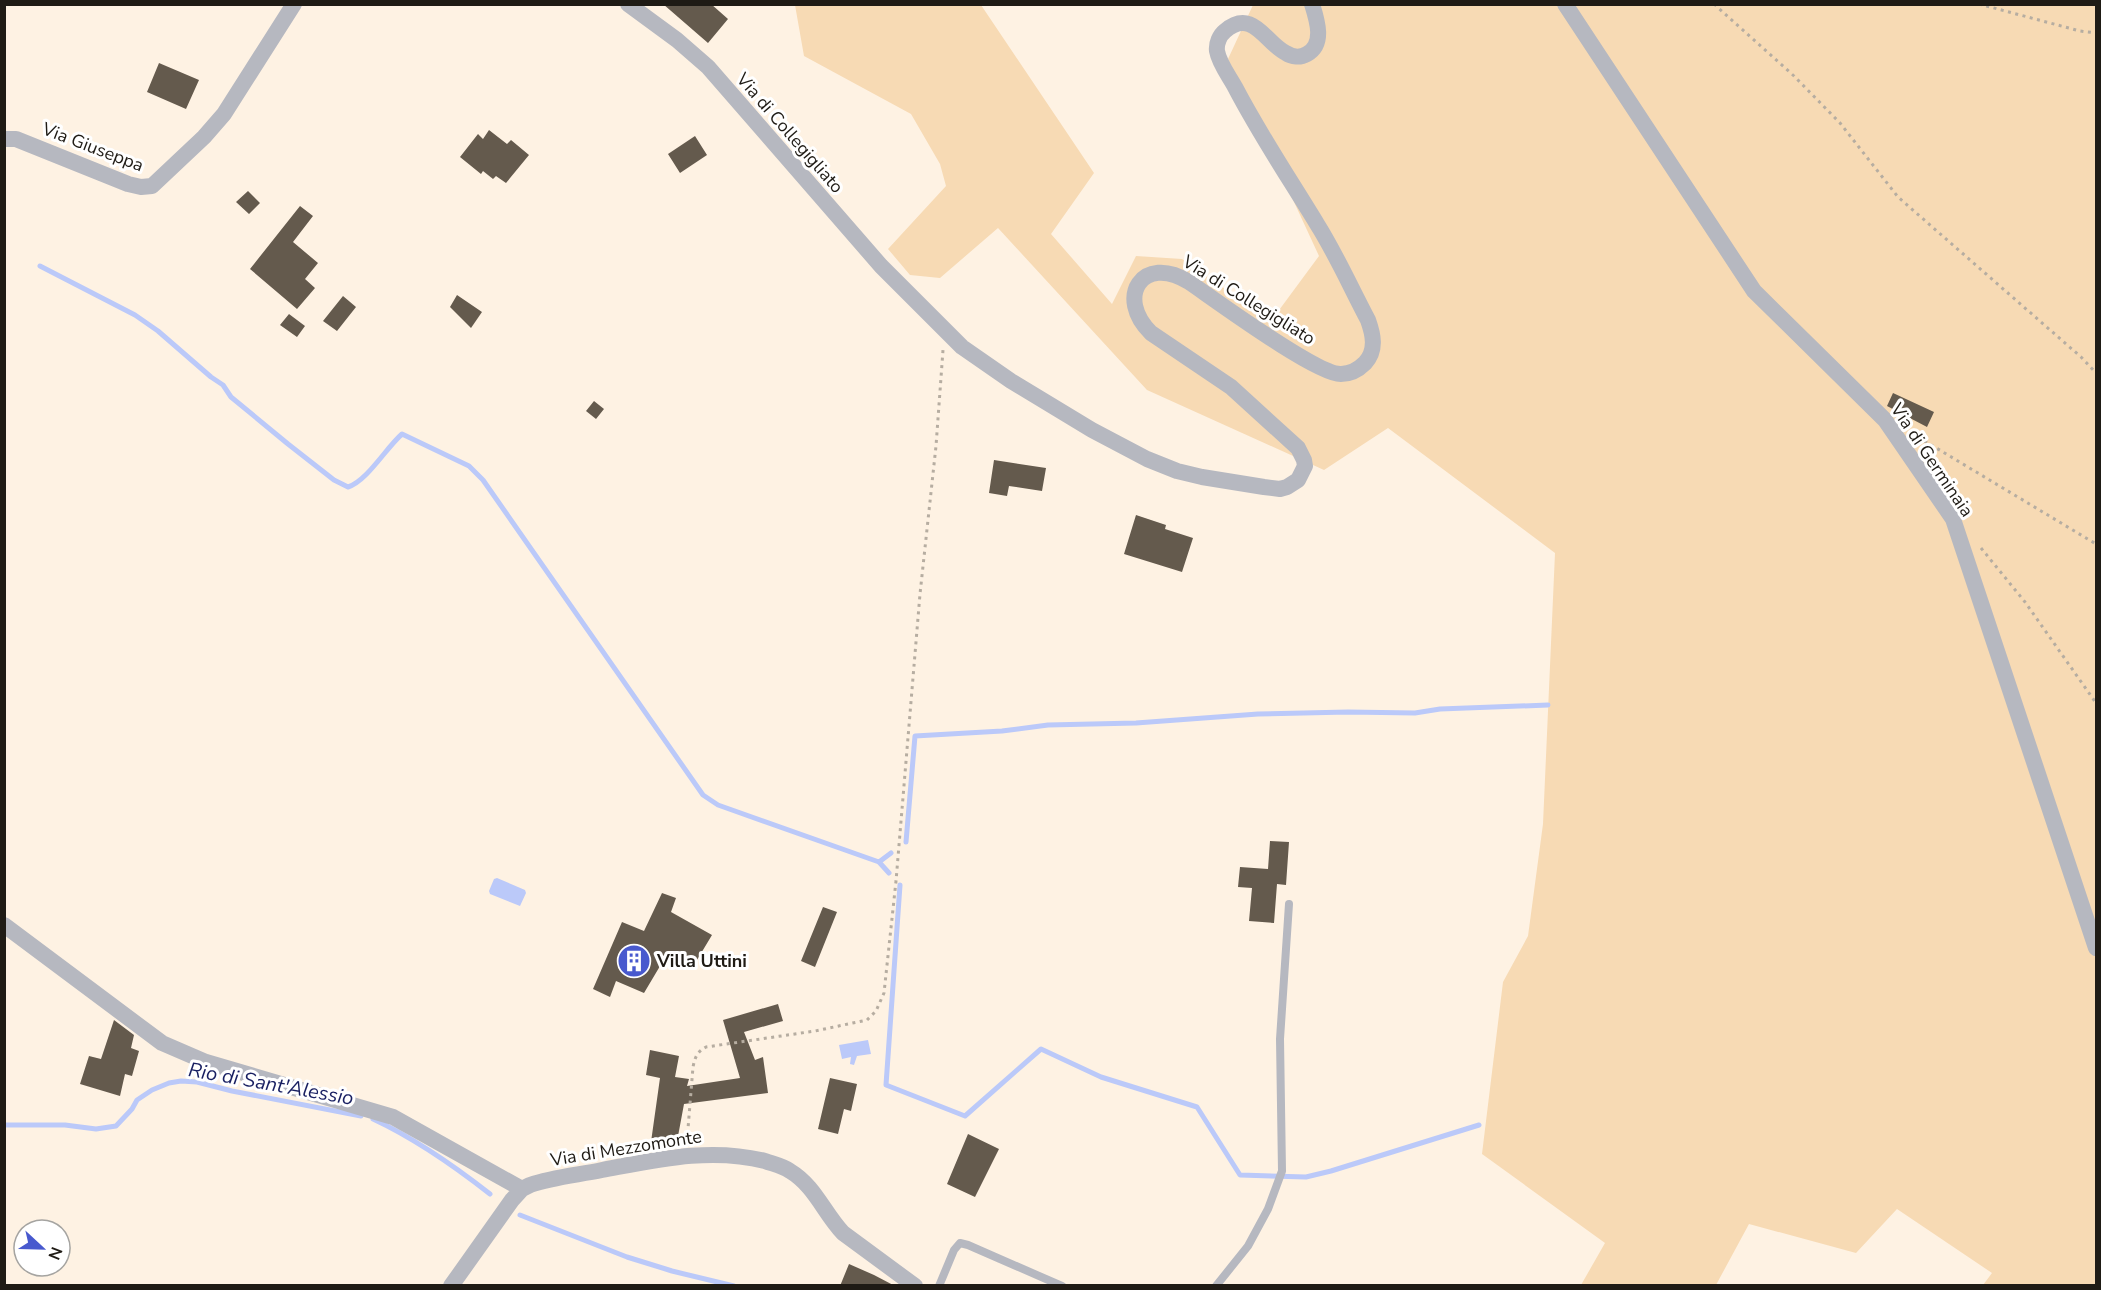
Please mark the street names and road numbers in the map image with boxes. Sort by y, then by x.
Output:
street label: Via di Collegigliato [730,67,849,198]
street label: Via Giuseppa [38,116,147,177]
street label: Via di Collegigliato [1177,249,1320,351]
street label: Via di Germinaia [1885,398,1979,522]
street label: Via di Mezzomonte [548,1124,703,1172]

